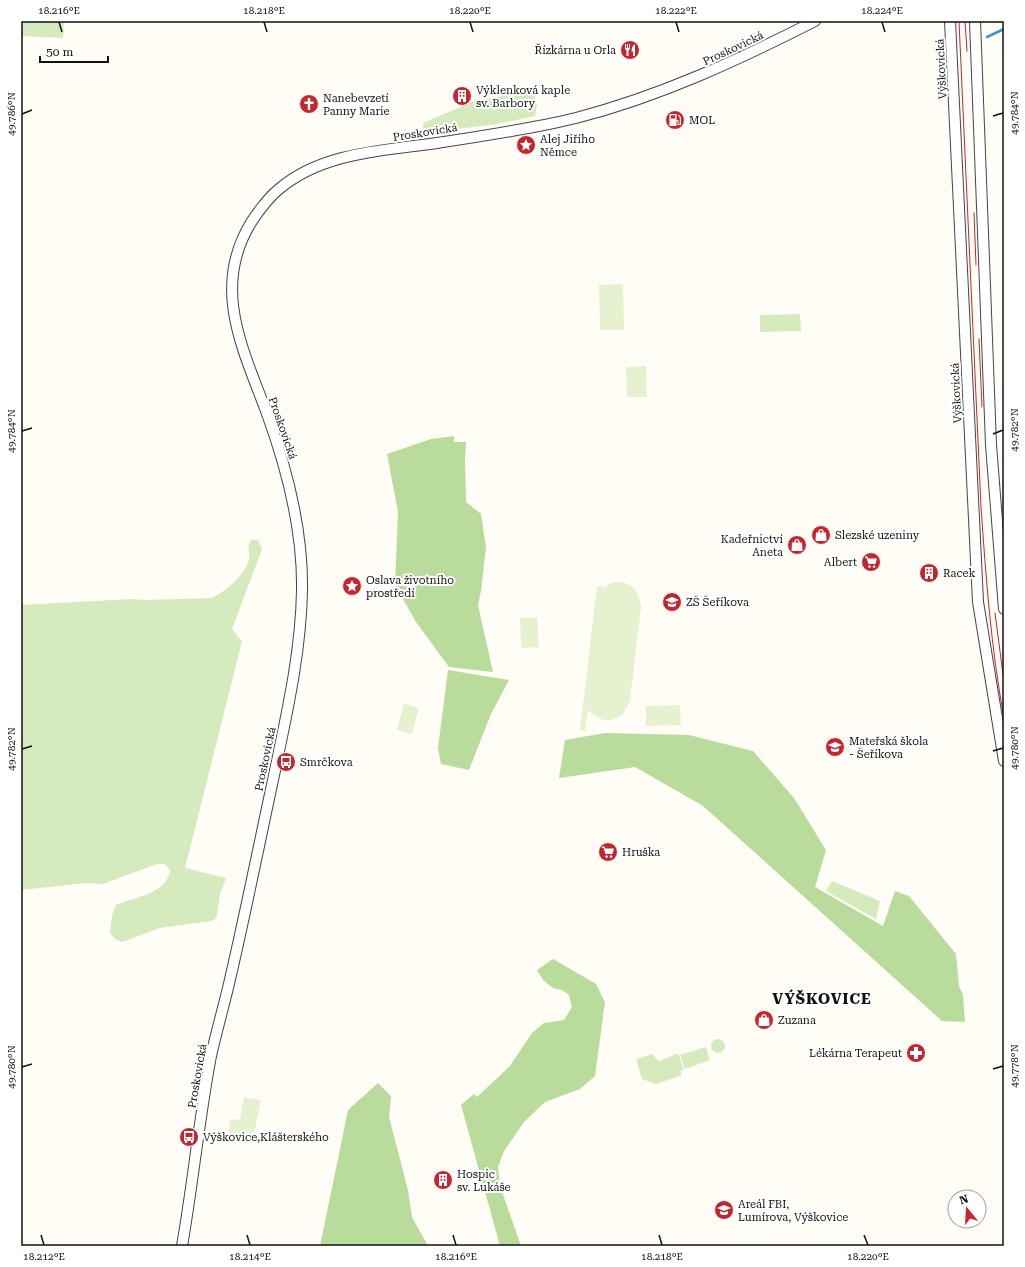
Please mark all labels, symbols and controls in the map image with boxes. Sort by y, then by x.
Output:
text: 18.216°E [38,5,80,16]
text: 18.218°E [243,5,285,16]
text: 18.220°E [449,5,491,16]
text: 18.222°E [655,5,697,16]
text: 18.224°E [861,5,903,16]
street label: Proskovická [701,29,766,68]
scale bar [40,38,108,64]
street label: Výškovická [933,38,950,100]
restaurant icon: Řízkárna u Orla [619,39,641,61]
place label: Řízkárna u Orla [535,43,616,57]
text: 50 m [46,45,73,59]
place label: Výklenková kaple sv. Barbory [476,84,570,110]
building icon: Výklenková kaple sv. Barbory [451,85,473,107]
text: 49.784°N [1009,91,1020,135]
text: 49.786°N [6,92,17,136]
place label: Nanebevzetí Panny Marie [323,92,390,118]
church icon: Nanebevzetí Panny Marie [298,93,320,115]
fuel station icon: MOL [664,109,686,131]
place label: MOL [689,114,715,127]
street label: Proskovická [392,121,458,144]
place label: Alej Jiřího Němce [540,133,595,159]
place icon: Alej Jiřího Němce [515,134,537,156]
street label: Výškovická [948,362,965,424]
street label: Proskovická [266,395,299,461]
text: 49.782°N [1009,408,1020,452]
text: 49.784°N [6,409,17,453]
shop icon: Slezské uzeniny [810,524,832,546]
place label: Slezské uzeniny [835,529,920,542]
place label: Kadeřnictví Aneta [721,533,783,559]
shop icon: Kadeřnictví Aneta [786,534,808,556]
supermarket icon: Albert [860,551,882,573]
place label: Albert [824,556,857,569]
building icon: Racek [918,562,940,584]
place label: Racek [943,567,975,580]
place label: Oslava životního prostředí [366,574,454,600]
place icon: Oslava životního prostředí [341,575,363,597]
school or university icon: ZŠ Šeříkova [661,591,683,613]
place label: ZŠ Šeříkova [686,595,749,609]
street label: Proskovická [252,726,279,792]
text: 49.780°N [1009,726,1020,770]
text: 49.782°N [6,727,17,771]
place label: Mateřská škola - Šeříkova [849,735,928,761]
school or university icon: Mateřská škola - Šeříkova [824,736,846,758]
bus stop icon: Smrčkova [275,751,297,773]
place label: Smrčkova [300,756,353,769]
supermarket icon: Hruška [597,841,619,863]
place label: Hruška [622,846,660,859]
district label: VÝŠKOVICE [772,989,872,1008]
shop icon: Zuzana [753,1009,775,1031]
place label: Zuzana [778,1014,816,1027]
pharmacy icon: Lékárna Terapeut [905,1042,927,1064]
street label: Proskovická [185,1043,210,1109]
text: 49.778°N [1009,1044,1020,1088]
text: 49.780°N [6,1045,17,1089]
place label: Lékárna Terapeut [809,1047,902,1060]
bus stop icon: Výškovice,Klášterského [178,1126,200,1148]
place label: Výškovice,Klášterského [203,1131,329,1144]
place label: Hospic sv. Lukáše [457,1168,511,1194]
building icon: Hospic sv. Lukáše [432,1169,454,1191]
north arrow [947,1189,987,1229]
text: N [958,1192,971,1207]
place label: Areál FBI, Lumírova, Výškovice [738,1198,848,1224]
school or university icon: Areál FBI, Lumírova, Výškovice [713,1199,735,1221]
text: 18.212°E [23,1251,65,1262]
text: 18.214°E [229,1251,271,1262]
text: 18.216°E [435,1251,477,1262]
text: 18.218°E [641,1251,683,1262]
text: 18.220°E [847,1251,889,1262]

